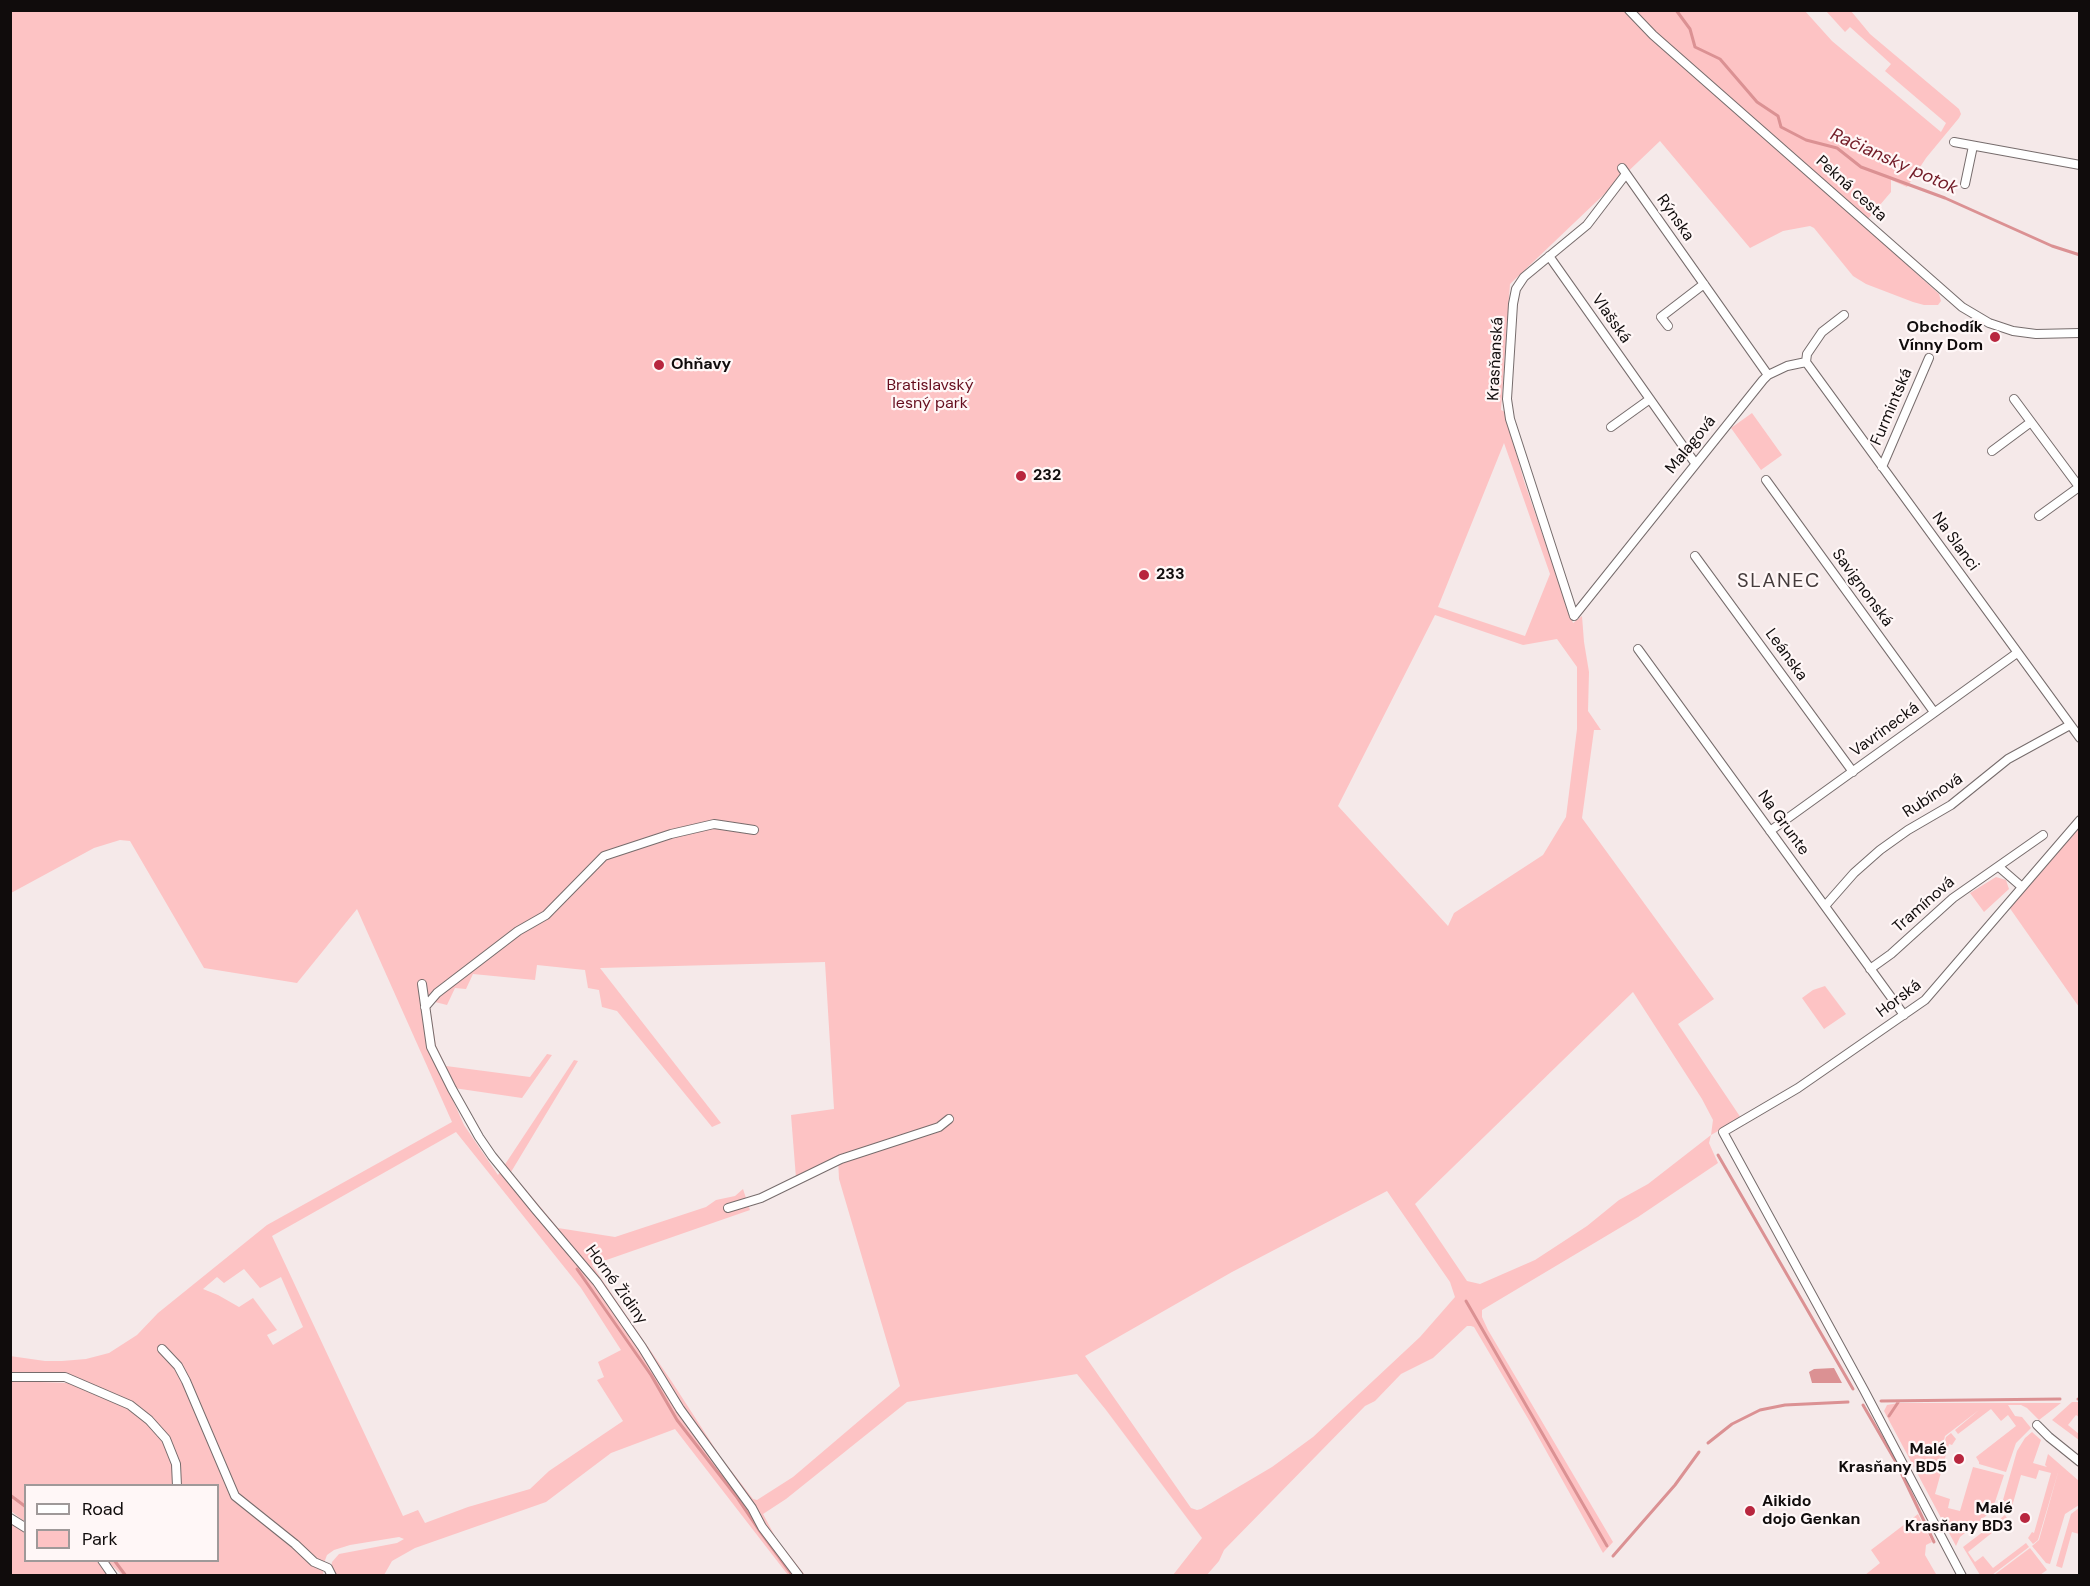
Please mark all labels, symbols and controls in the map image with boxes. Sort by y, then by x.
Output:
water label: Račiansky potok [1827,124,1961,200]
street label: Pekná cesta [1812,152,1890,226]
street label: Rýnska [1652,191,1698,245]
street label: Vlašská [1587,291,1635,347]
street label: Krasňanská [1484,317,1508,401]
place label: Obchodík Vínny Dom [1898,318,1983,356]
marker: Obchodík Vínny Dom [1988,330,2002,344]
place label: Ohňavy [671,355,731,375]
marker: Ohňavy [652,358,666,372]
street label: Furmintská [1867,366,1917,448]
park label: Bratislavský lesný park [886,376,974,414]
street label: Malagová [1662,412,1720,478]
place label: 232 [1033,466,1061,486]
marker: 232 [1014,469,1028,483]
street label: Na Slanci [1927,509,1983,575]
street label: Savignonská [1827,545,1897,631]
place label: 233 [1156,565,1185,585]
marker: 233 [1137,568,1151,582]
district label: SLANEC [1737,570,1821,594]
street label: Leánska [1761,625,1811,685]
street label: Vavrinecká [1847,699,1923,761]
street label: Rubínová [1900,770,1966,822]
street label: Na Grunte [1753,787,1813,859]
street label: Tramínová [1889,873,1959,937]
street label: Horská [1873,976,1925,1022]
street label: Horné Židiny [581,1242,651,1328]
place label: Malé Krasňany BD5 [1838,1440,1947,1478]
marker: Malé Krasňany BD5 [1952,1452,1966,1466]
legend [24,1484,219,1562]
place label: Aikido dojo Genkan [1762,1492,1860,1530]
text: Road [82,1497,124,1521]
place label: Malé Krasňany BD3 [1905,1499,2013,1537]
marker: Aikido dojo Genkan [1743,1504,1757,1518]
marker: Malé Krasňany BD3 [2018,1511,2032,1525]
text: Park [82,1527,118,1551]

